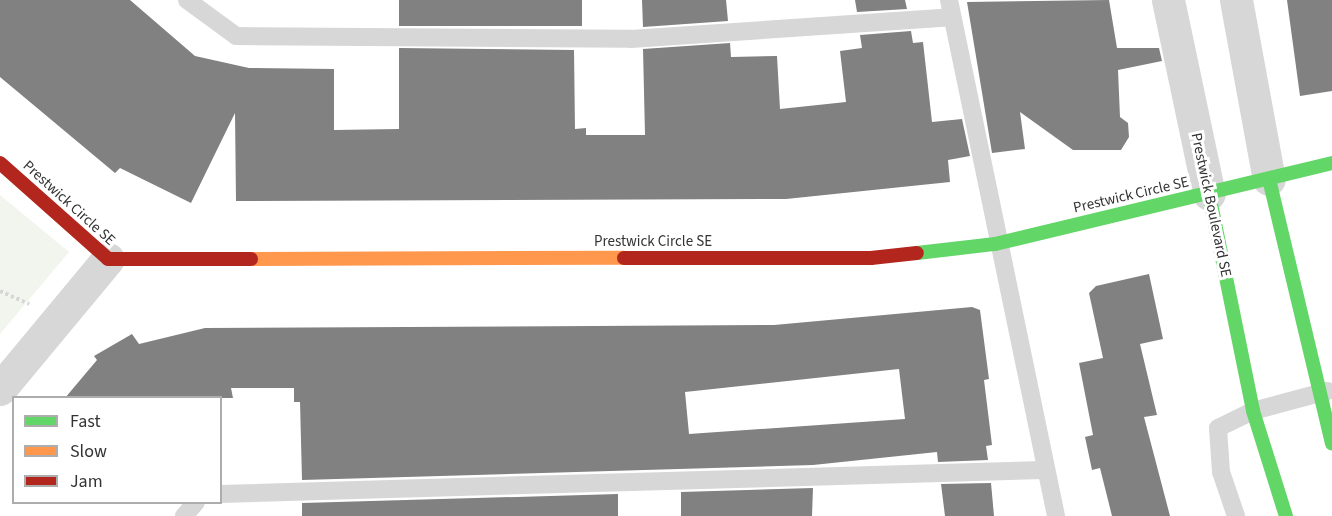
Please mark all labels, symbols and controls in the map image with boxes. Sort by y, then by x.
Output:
street label: Prestwick Boulevard SE [1187,131,1235,279]
street label: Prestwick Circle SE [19,157,119,249]
street label: Prestwick Circle SE [1071,173,1191,217]
street label: Prestwick Circle SE [594,233,712,251]
legend [12,396,222,504]
text: Fast [70,409,101,434]
text: Slow [70,439,107,464]
text: Jam [70,469,103,494]

